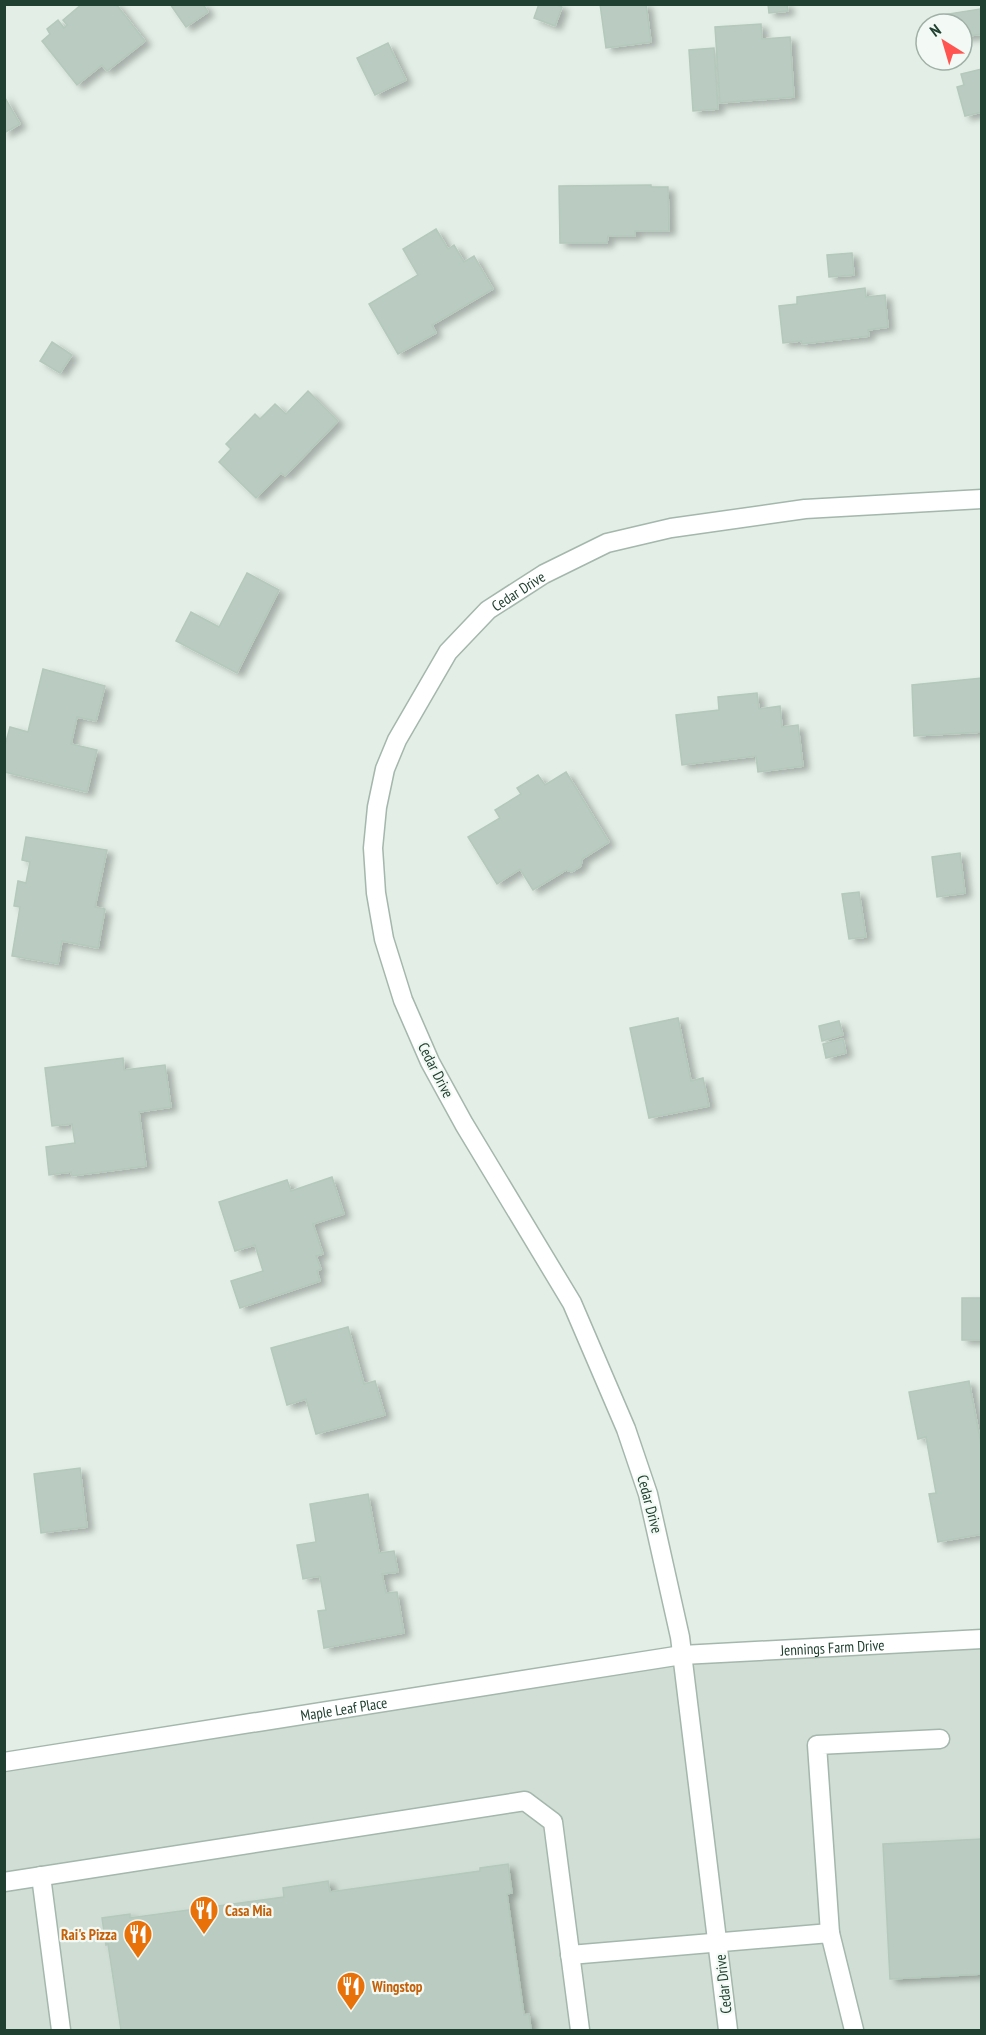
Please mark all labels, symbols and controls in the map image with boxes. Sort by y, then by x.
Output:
north arrow [914,12,974,72]
text: N [926,19,944,41]
street label: Cedar Drive [488,567,548,615]
street label: Cedar Drive [414,1039,458,1101]
street label: Cedar Drive [633,1473,667,1535]
street label: Jennings Farm Drive [779,1635,885,1659]
street label: Maple Leaf Place [299,1692,388,1725]
restaurant icon: Casa Mia [188,1894,220,1936]
place label: Casa Mia [225,1901,272,1920]
restaurant icon: Rai's Pizza [122,1918,154,1960]
place label: Rai's Pizza [61,1925,117,1944]
street label: Cedar Drive [710,1953,736,2015]
restaurant icon: Wingstop [335,1970,367,2012]
place label: Wingstop [371,1977,423,1996]

